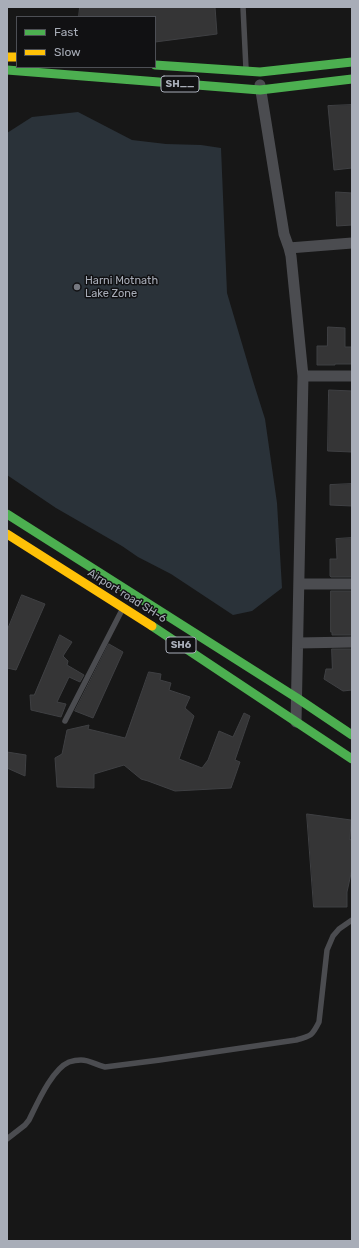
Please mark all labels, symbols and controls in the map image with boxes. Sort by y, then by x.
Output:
legend [16,16,156,68]
text: Fast [54,25,78,39]
text: Slow [54,45,81,59]
road number: SH__ [161,76,199,92]
place label: Harni Motnath Lake Zone [85,274,158,300]
marker: Harni Motnath Lake Zone [72,282,82,292]
street label: Airport road SH-6 [85,566,169,626]
road number: SH6 [166,637,196,653]

